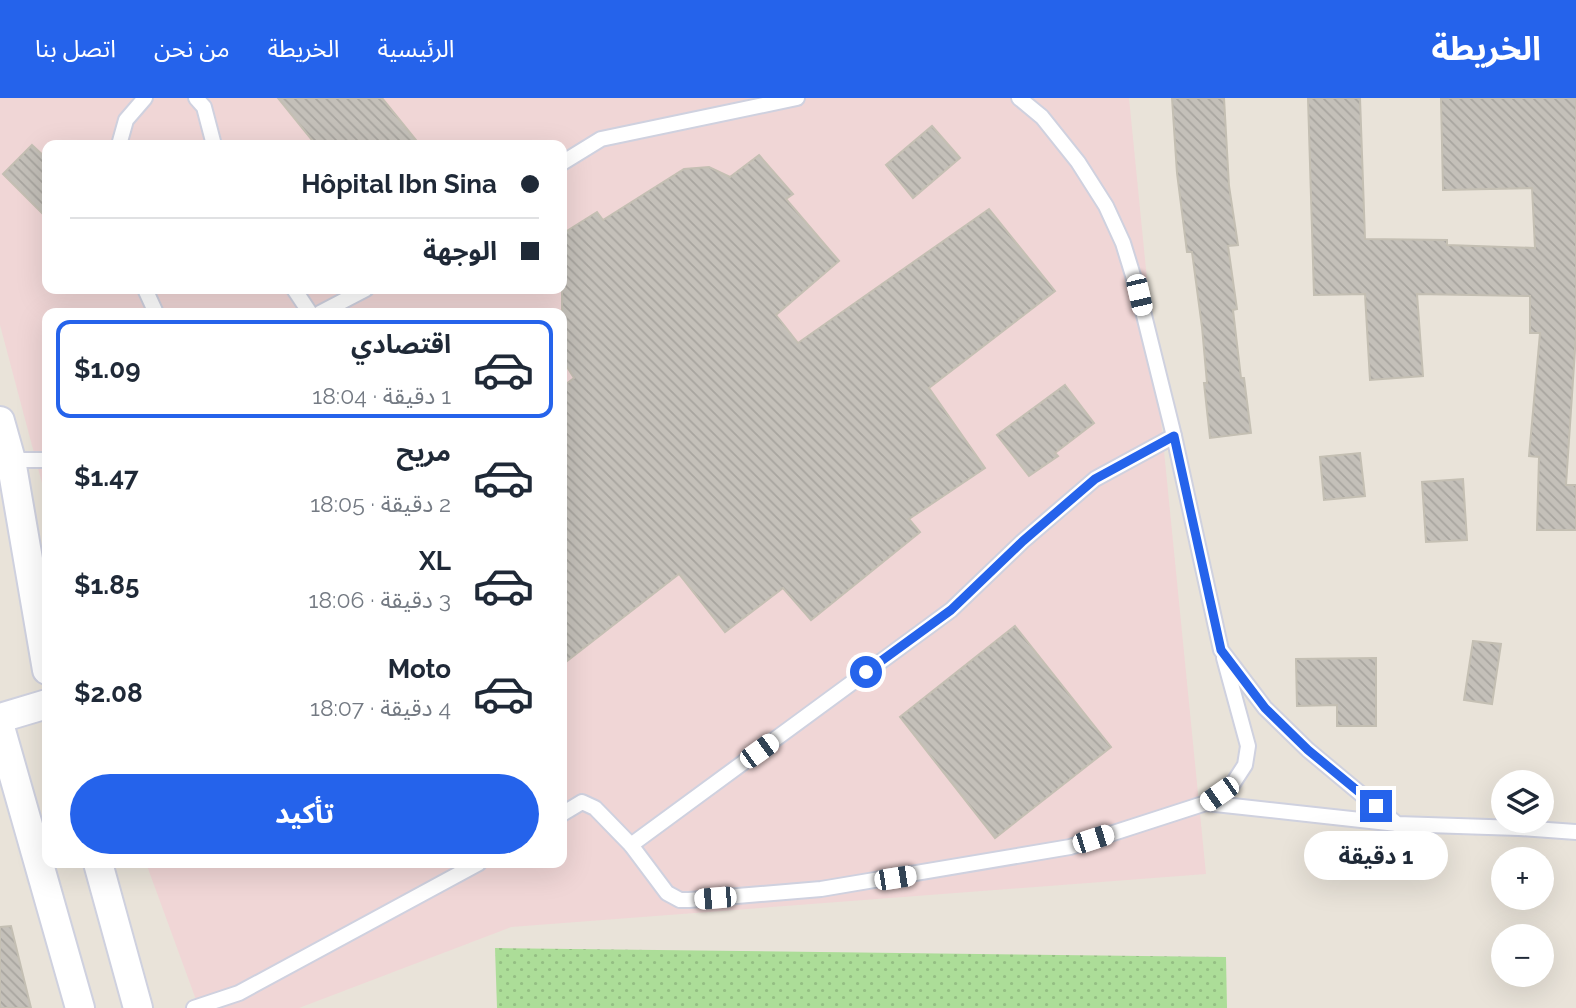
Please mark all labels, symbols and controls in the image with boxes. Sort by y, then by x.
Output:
text: الخريطة [1431,29,1541,68]
text: اتصل بنا [35,34,116,63]
text: من نحن [154,34,230,63]
text: الخريطة [268,34,339,63]
text: الرئيسية [377,34,455,63]
text: Hôpital Ibn Sina [301,169,497,199]
text: الوجهة [423,236,497,266]
car [1125,272,1154,318]
text: اقتصادي [351,329,451,359]
icon: car [472,338,535,401]
text: $1.09 [74,354,140,384]
text: 1 دقيقة · 18:04 [312,382,451,409]
text: مريح [396,437,451,467]
icon: car [472,446,535,509]
text: $1.47 [74,462,139,492]
text: 2 دقيقة · 18:05 [310,490,451,517]
text: XL [419,546,451,576]
icon: car [472,554,535,617]
text: $1.85 [74,570,139,600]
text: 3 دقيقة · 18:06 [309,586,451,613]
text: Moto [388,654,451,684]
route start [850,656,882,688]
icon: car [472,662,535,725]
text: $2.08 [74,678,143,708]
text: 4 دقيقة · 18:07 [310,694,451,721]
car [736,730,783,772]
map controls [1491,770,1554,987]
button: layers [1491,770,1554,833]
car [1196,773,1243,815]
button: تأكيد [70,774,539,854]
route end [1360,790,1392,822]
car [1070,823,1117,855]
callout: 1 دقيقة [1304,830,1448,880]
text: 1 دقيقة [1339,842,1413,869]
button: + [1491,847,1554,910]
car [873,864,918,892]
car [694,886,737,910]
button: − [1491,924,1554,987]

